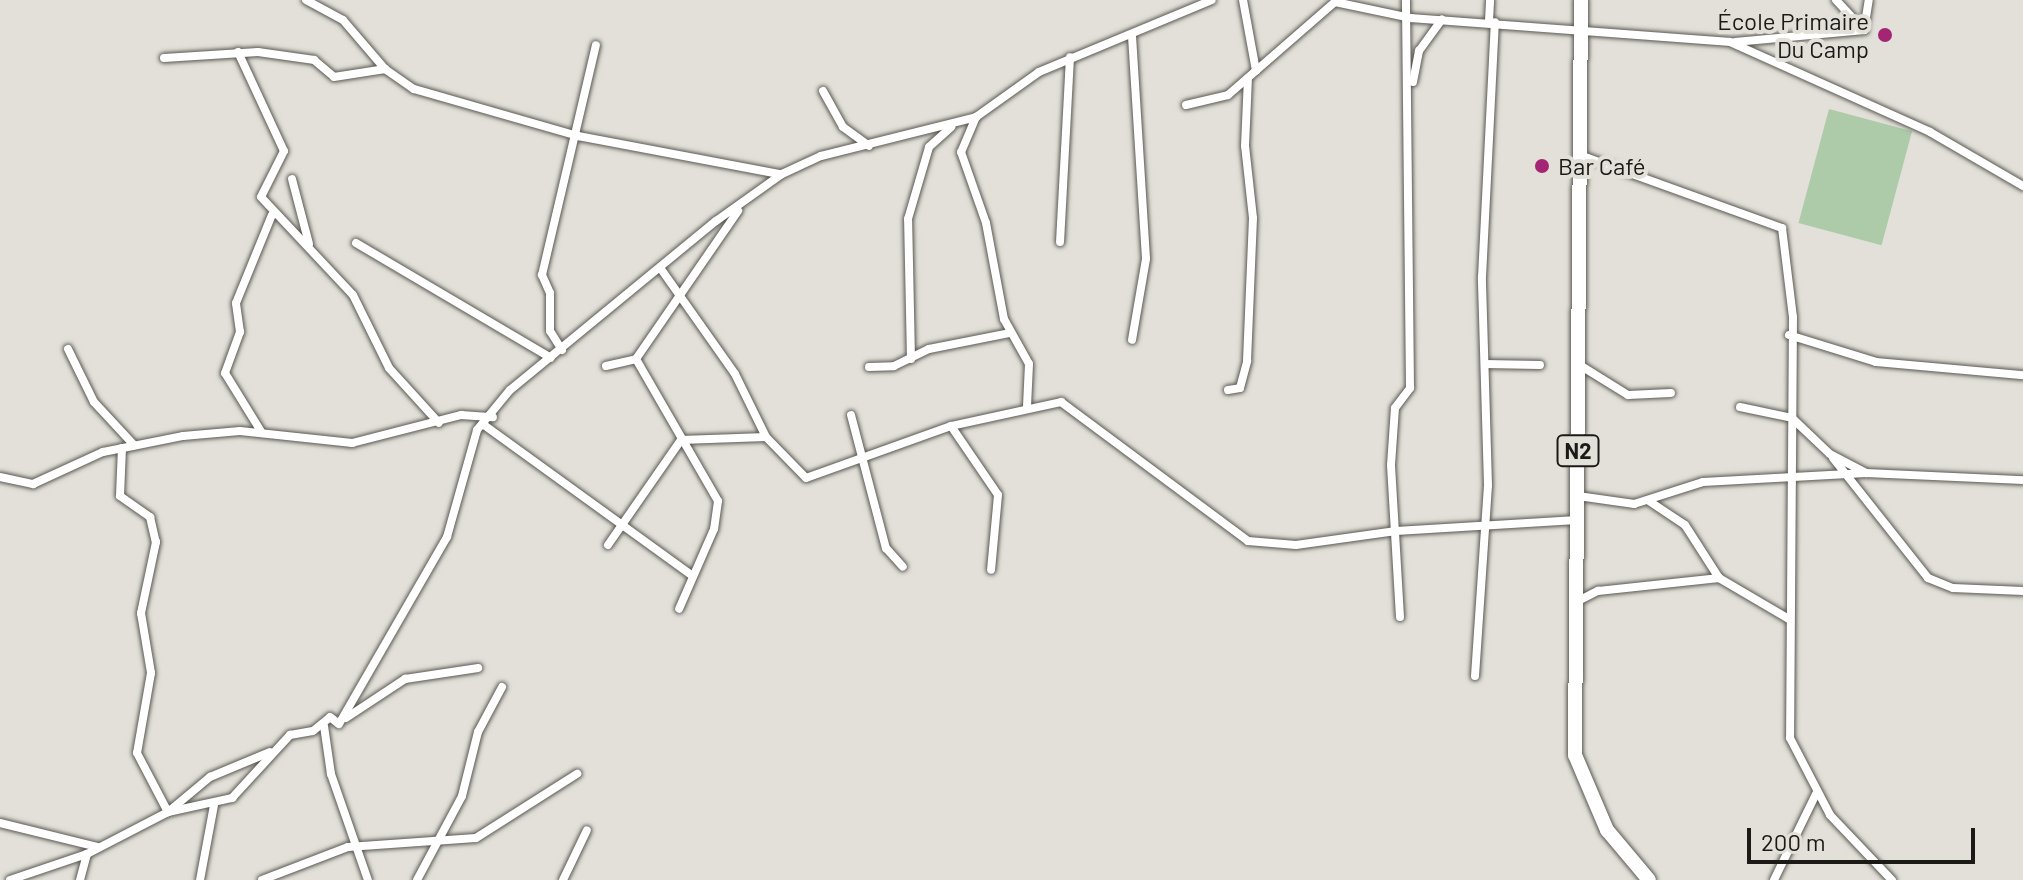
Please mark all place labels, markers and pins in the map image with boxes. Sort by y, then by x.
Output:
place label: École Primaire Du Camp [1717,7,1869,63]
marker: École Primaire Du Camp [1876,26,1894,44]
place label: Bar Café [1558,152,1645,180]
marker: Bar Café [1533,157,1551,175]

